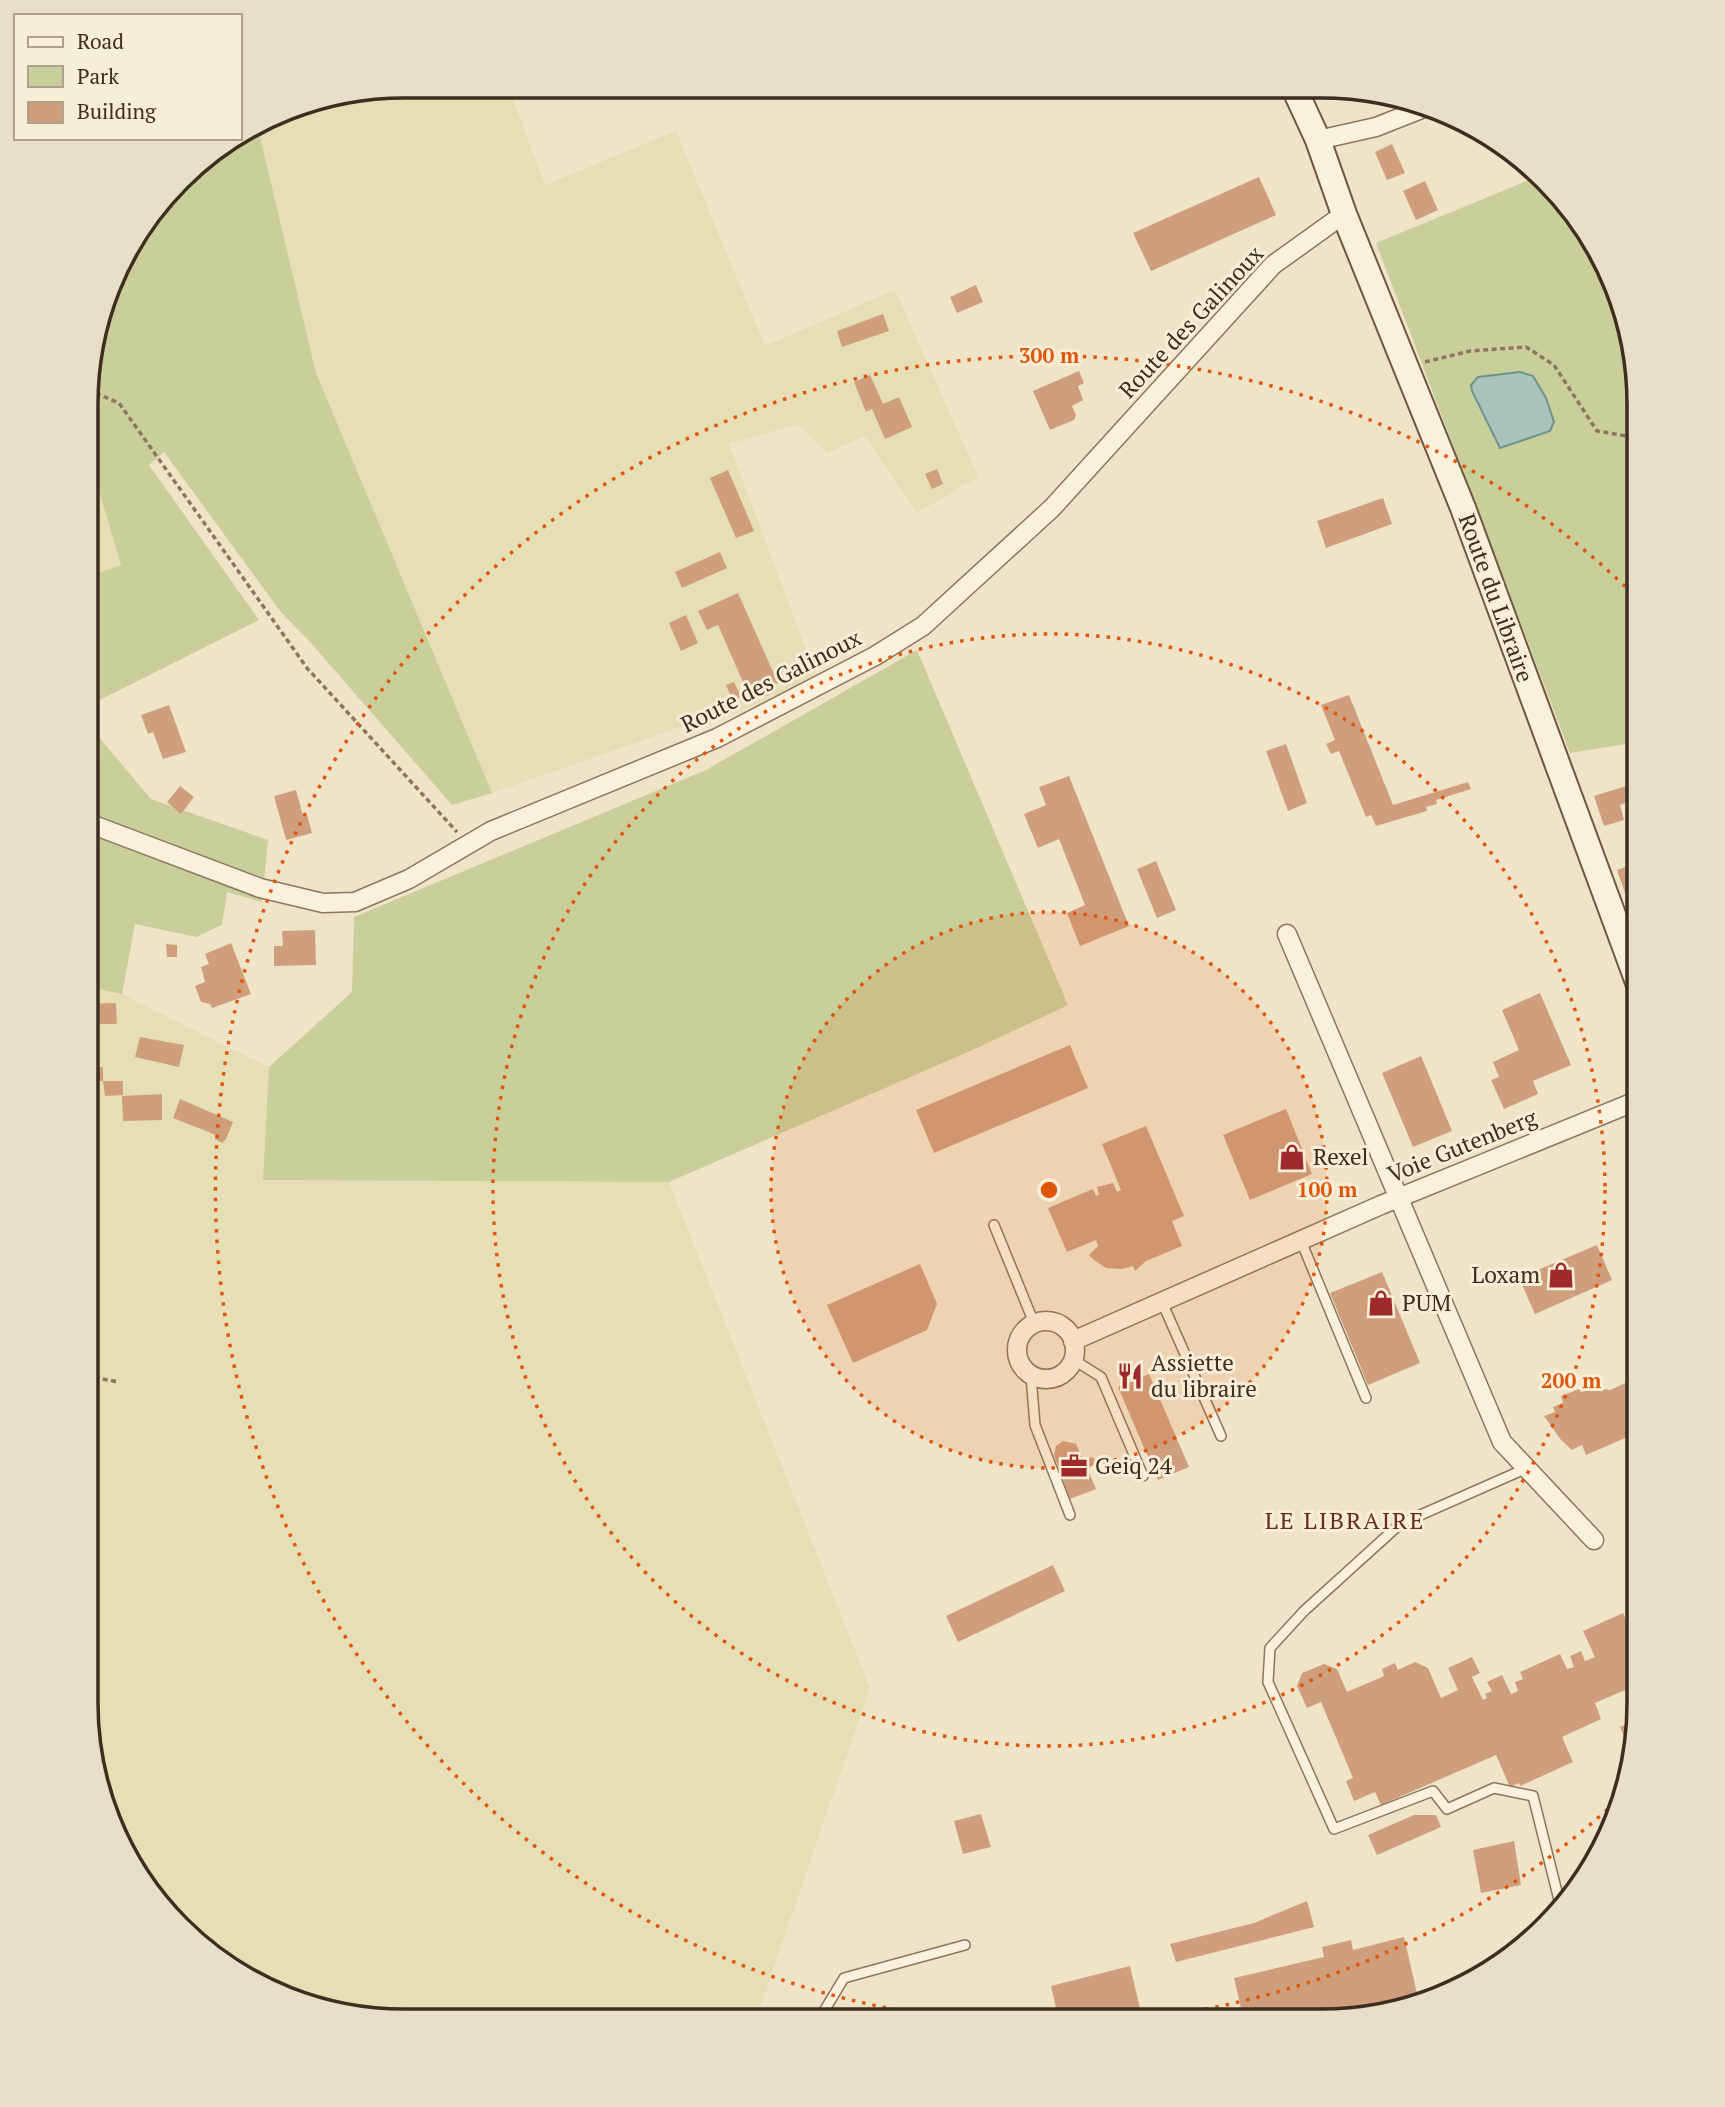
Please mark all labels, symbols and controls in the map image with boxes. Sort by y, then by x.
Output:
legend [14,14,242,140]
text: Road [77,27,124,55]
text: Park [77,62,119,90]
text: Building [77,97,157,125]
street label: Route des Galinoux [1112,238,1270,405]
text: 300 m [1019,341,1080,369]
street label: Route du Libraire [1452,509,1541,686]
street label: Route des Galinoux [675,622,866,739]
street label: Voie Gutenberg [1383,1101,1542,1190]
place label: Rexel [1313,1141,1369,1172]
shop icon: Rexel [1277,1142,1307,1172]
text: 100 m [1297,1175,1358,1203]
centre of rings [1037,1178,1061,1202]
place label: Loxam [1472,1259,1540,1290]
shop icon: Loxam [1546,1260,1576,1290]
place label: PUM [1402,1287,1451,1318]
shop icon: PUM [1366,1288,1396,1318]
place label: Assiette du libraire [1151,1347,1257,1404]
restaurant icon: Assiette du libraire [1115,1361,1145,1391]
text: 200 m [1541,1366,1602,1394]
place label: Geiq 24 [1095,1450,1173,1481]
office icon: Geiq 24 [1059,1451,1089,1481]
district label: LE LIBRAIRE [1265,1504,1425,1536]

